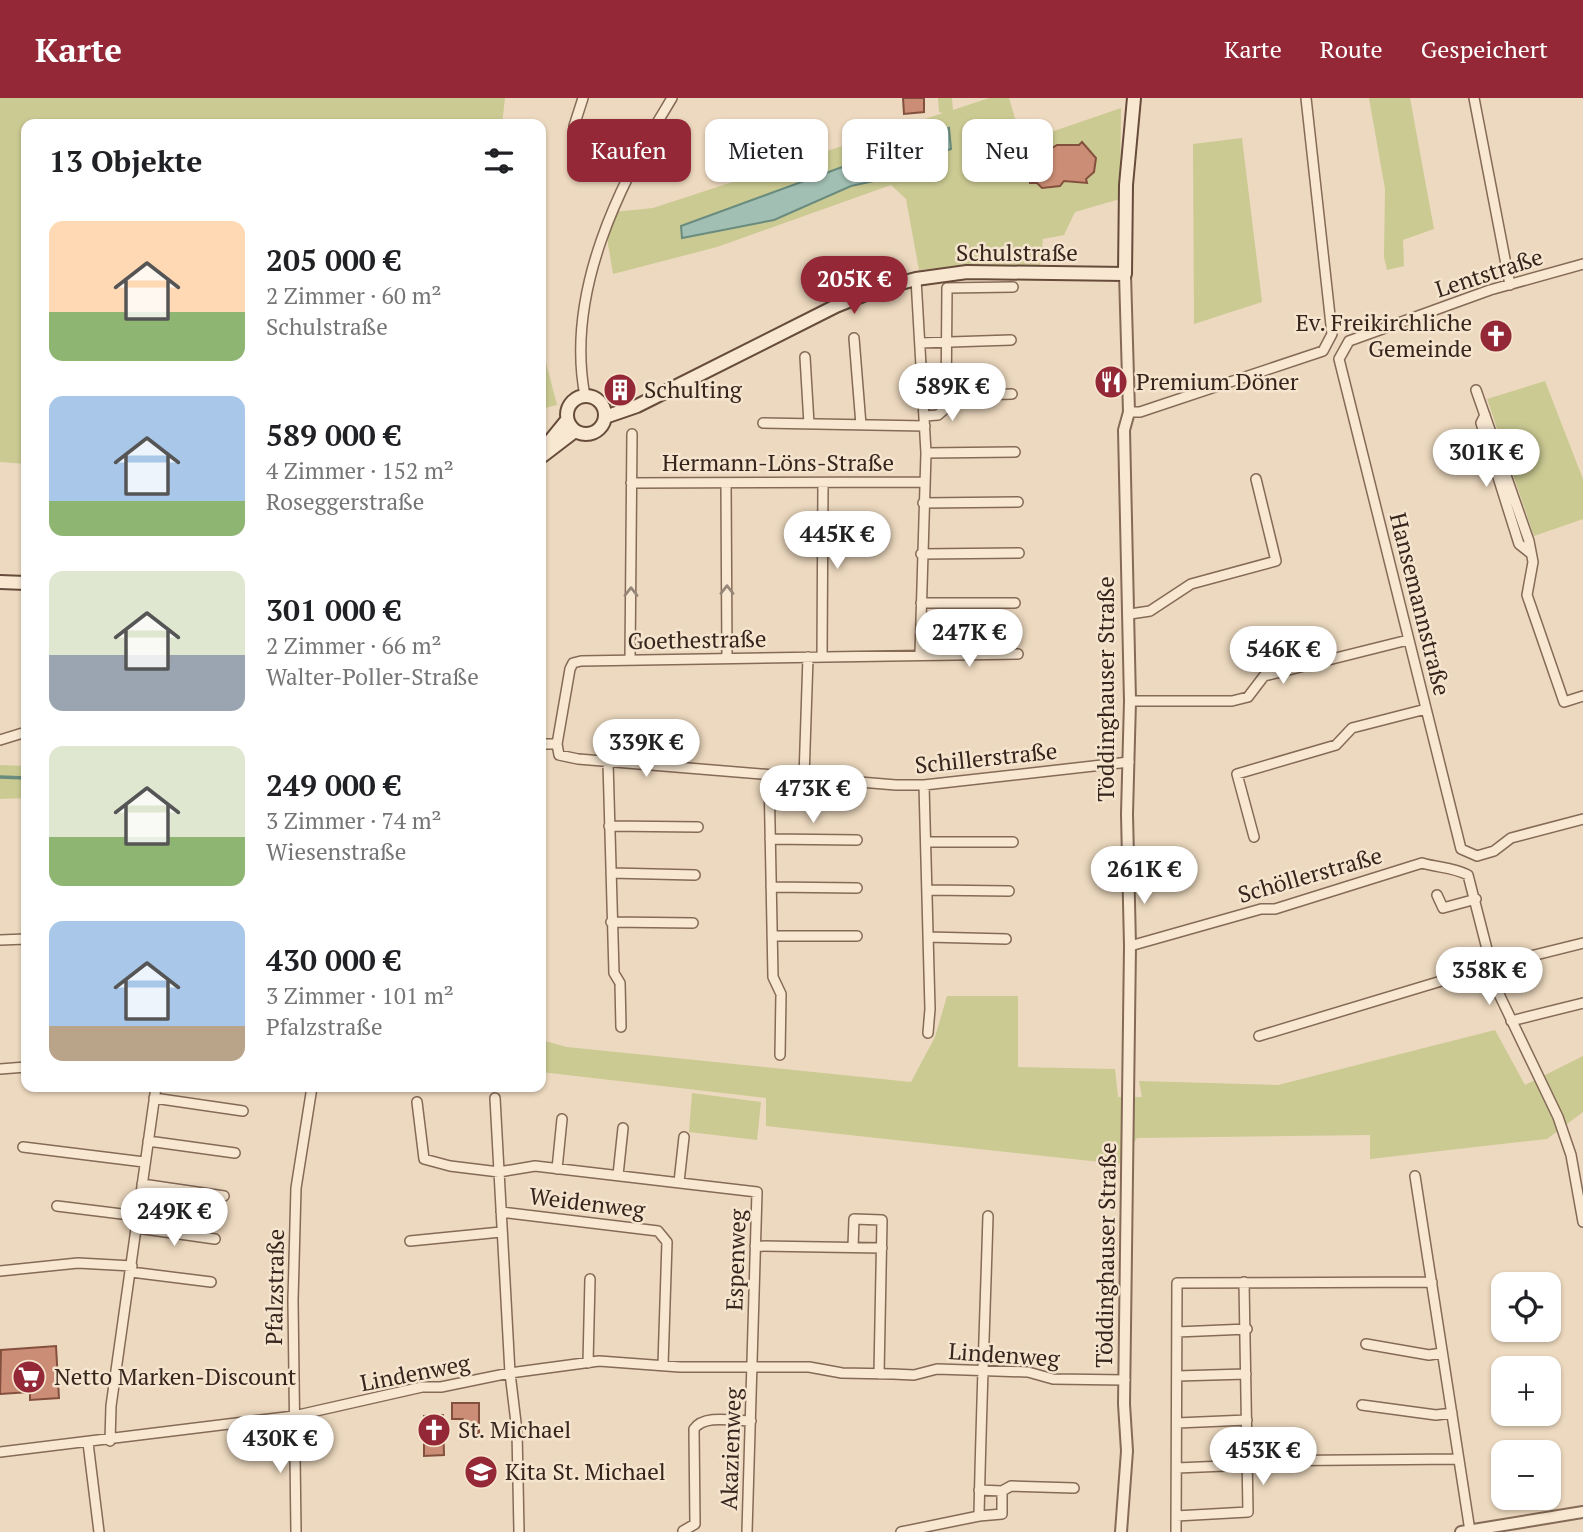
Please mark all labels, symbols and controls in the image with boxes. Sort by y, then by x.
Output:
text: Karte [35,28,122,71]
text: Karte [1224,33,1282,65]
text: Route [1320,33,1383,65]
text: Gespeichert [1421,33,1548,65]
chip: Kaufen [567,119,691,182]
chip: Mieten [705,119,828,182]
chip: Filter [842,119,948,182]
chip: Neu [962,119,1053,182]
text: 13 Objekte [49,141,202,181]
icon: filters [480,142,518,180]
street label: Schulstraße [956,237,1078,268]
text: 205 000 € [266,240,401,280]
street label: Lentstraße [1431,241,1547,305]
icon: home [105,249,189,333]
pin: 205K € [797,256,911,316]
text: 205K € [817,263,891,294]
text: 2 Zimmer · 60 m² [266,280,441,311]
place label: Ev. Freikirchliche Gemeinde [1295,307,1472,364]
text: Schulstraße [266,311,388,342]
church icon: Ev. Freikirchliche Gemeinde [1477,317,1515,355]
restaurant icon: Premium Döner [1092,363,1130,401]
pin: 589K € [895,364,1009,423]
place label: Premium Döner [1136,366,1299,397]
text: 589K € [915,370,989,401]
building icon: Schulting [601,371,639,409]
place label: Schulting [644,374,743,405]
text: 589 000 € [266,415,401,455]
icon: home [105,424,189,508]
pin: 301K € [1429,430,1543,489]
text: 301K € [1449,436,1523,467]
street label: Hermann-Löns-Straße [662,447,894,478]
text: 4 Zimmer · 152 m² [266,455,454,486]
text: Roseggerstraße [266,486,424,517]
street label: Hansemannstraße [1383,509,1458,699]
pin: 445K € [780,512,894,571]
text: 445K € [800,518,874,549]
street label: Töddinghauser Straße [1090,576,1121,802]
one-way arrow [719,584,735,595]
one-way arrow [623,586,639,596]
text: 301 000 € [266,590,401,630]
icon: home [105,599,189,683]
pin: 247K € [912,610,1026,669]
text: 247K € [932,616,1006,647]
street label: Goethestraße [627,623,767,656]
pin: 546K € [1226,626,1340,686]
text: 2 Zimmer · 66 m² [266,630,441,661]
text: 546K € [1246,633,1320,664]
text: Walter-Poller-Straße [266,661,479,692]
pin: 339K € [589,720,703,779]
text: 339K € [609,726,683,757]
street label: Schillerstraße [913,735,1059,780]
text: 249 000 € [266,765,401,805]
pin: 473K € [756,766,870,825]
text: 473K € [776,772,850,803]
icon: home [105,774,189,858]
text: 3 Zimmer · 74 m² [266,805,441,836]
text: Wiesenstraße [266,836,406,867]
street label: Schöllerstraße [1234,839,1386,910]
pin: 261K € [1087,846,1201,906]
text: 261K € [1107,853,1181,884]
text: 430 000 € [266,940,401,980]
pin: 358K € [1432,948,1546,1007]
icon: home [105,949,189,1033]
text: 358K € [1452,954,1526,985]
text: 3 Zimmer · 101 m² [266,980,454,1011]
text: Pfalzstraße [266,1011,383,1042]
street label: Töddinghauser Straße [1088,1142,1123,1368]
street label: Weidenweg [527,1180,648,1225]
pin: 249K € [117,1188,231,1248]
text: 249K € [137,1195,211,1226]
street label: Espenweg [718,1208,753,1311]
street label: Pfalzstraße [258,1228,291,1346]
map controls [1491,1272,1561,1510]
button: locate [1491,1272,1561,1342]
street label: Lindenweg [947,1335,1062,1374]
street label: Lindenweg [357,1346,473,1398]
button: + [1491,1356,1561,1426]
supermarket icon: Netto Marken-Discount [10,1358,48,1396]
place label: Netto Marken-Discount [54,1361,297,1392]
street label: Akazienweg [713,1386,748,1511]
church icon: St. Michael [415,1411,453,1449]
place label: St. Michael [458,1414,571,1445]
pin: 430K € [223,1416,337,1475]
text: 430K € [243,1422,317,1453]
pin: 453K € [1206,1428,1320,1487]
text: 453K € [1226,1434,1300,1465]
button: − [1491,1440,1561,1510]
school or university icon: Kita St. Michael [462,1453,500,1491]
place label: Kita St. Michael [505,1456,666,1487]

